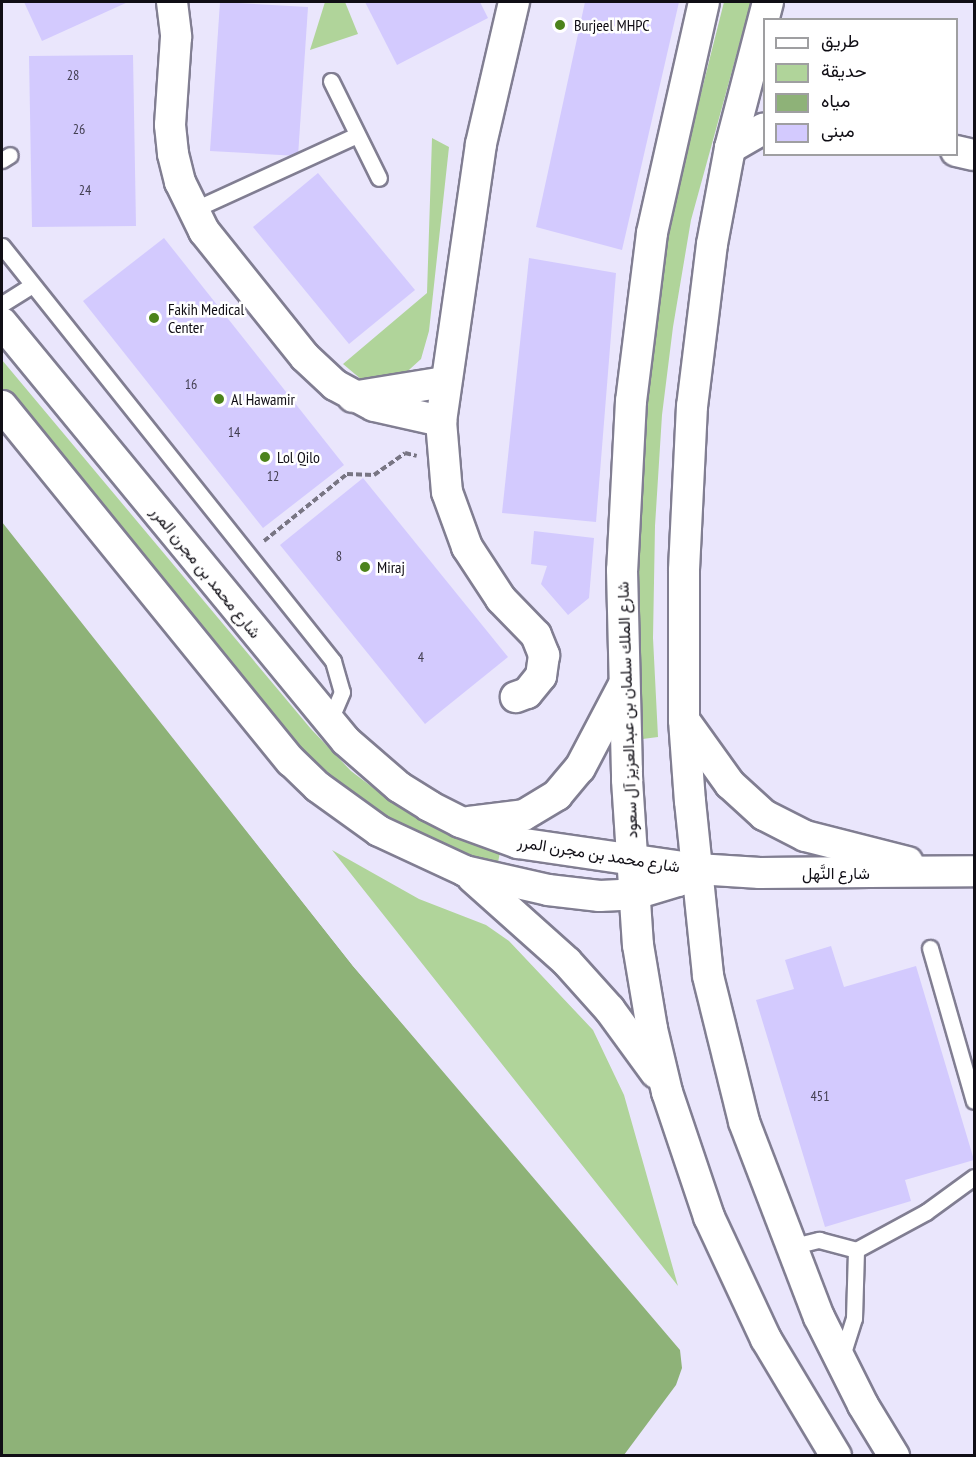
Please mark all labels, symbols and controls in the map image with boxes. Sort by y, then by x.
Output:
place label: Burjeel MHPC [574,15,650,35]
marker: Burjeel MHPC [551,16,569,34]
legend [763,18,958,156]
text: طريق [821,29,859,52]
text: حديقة [821,59,867,82]
house number: 28 [67,67,79,83]
text: مياه [821,89,850,112]
text: مبنى [821,119,855,142]
house number: 26 [73,121,85,137]
house number: 24 [79,182,91,198]
place label: Fakih Medical Center [168,299,244,337]
marker: Fakih Medical Center [145,309,163,327]
house number: 16 [185,376,197,392]
place label: Al Hawamir [231,389,295,409]
marker: Al Hawamir [212,392,226,406]
house number: 14 [228,424,240,440]
place label: Lol Qilo [277,447,320,467]
marker: Lol Qilo [258,450,272,464]
house number: 12 [267,468,279,484]
street label: شارع محمد بن مجرن المرر [147,502,265,642]
house number: 8 [336,548,342,564]
place label: Miraj [377,557,405,577]
marker: Miraj [358,560,372,574]
street label: شارع الملك سلمان بن عبدالعزيز آل سعود [613,581,641,839]
house number: 4 [418,649,424,665]
street label: شارع محمد بن مجرن المرر [517,832,681,876]
street label: شارع النَّهل [802,863,870,883]
house number: 451 [811,1088,829,1104]

